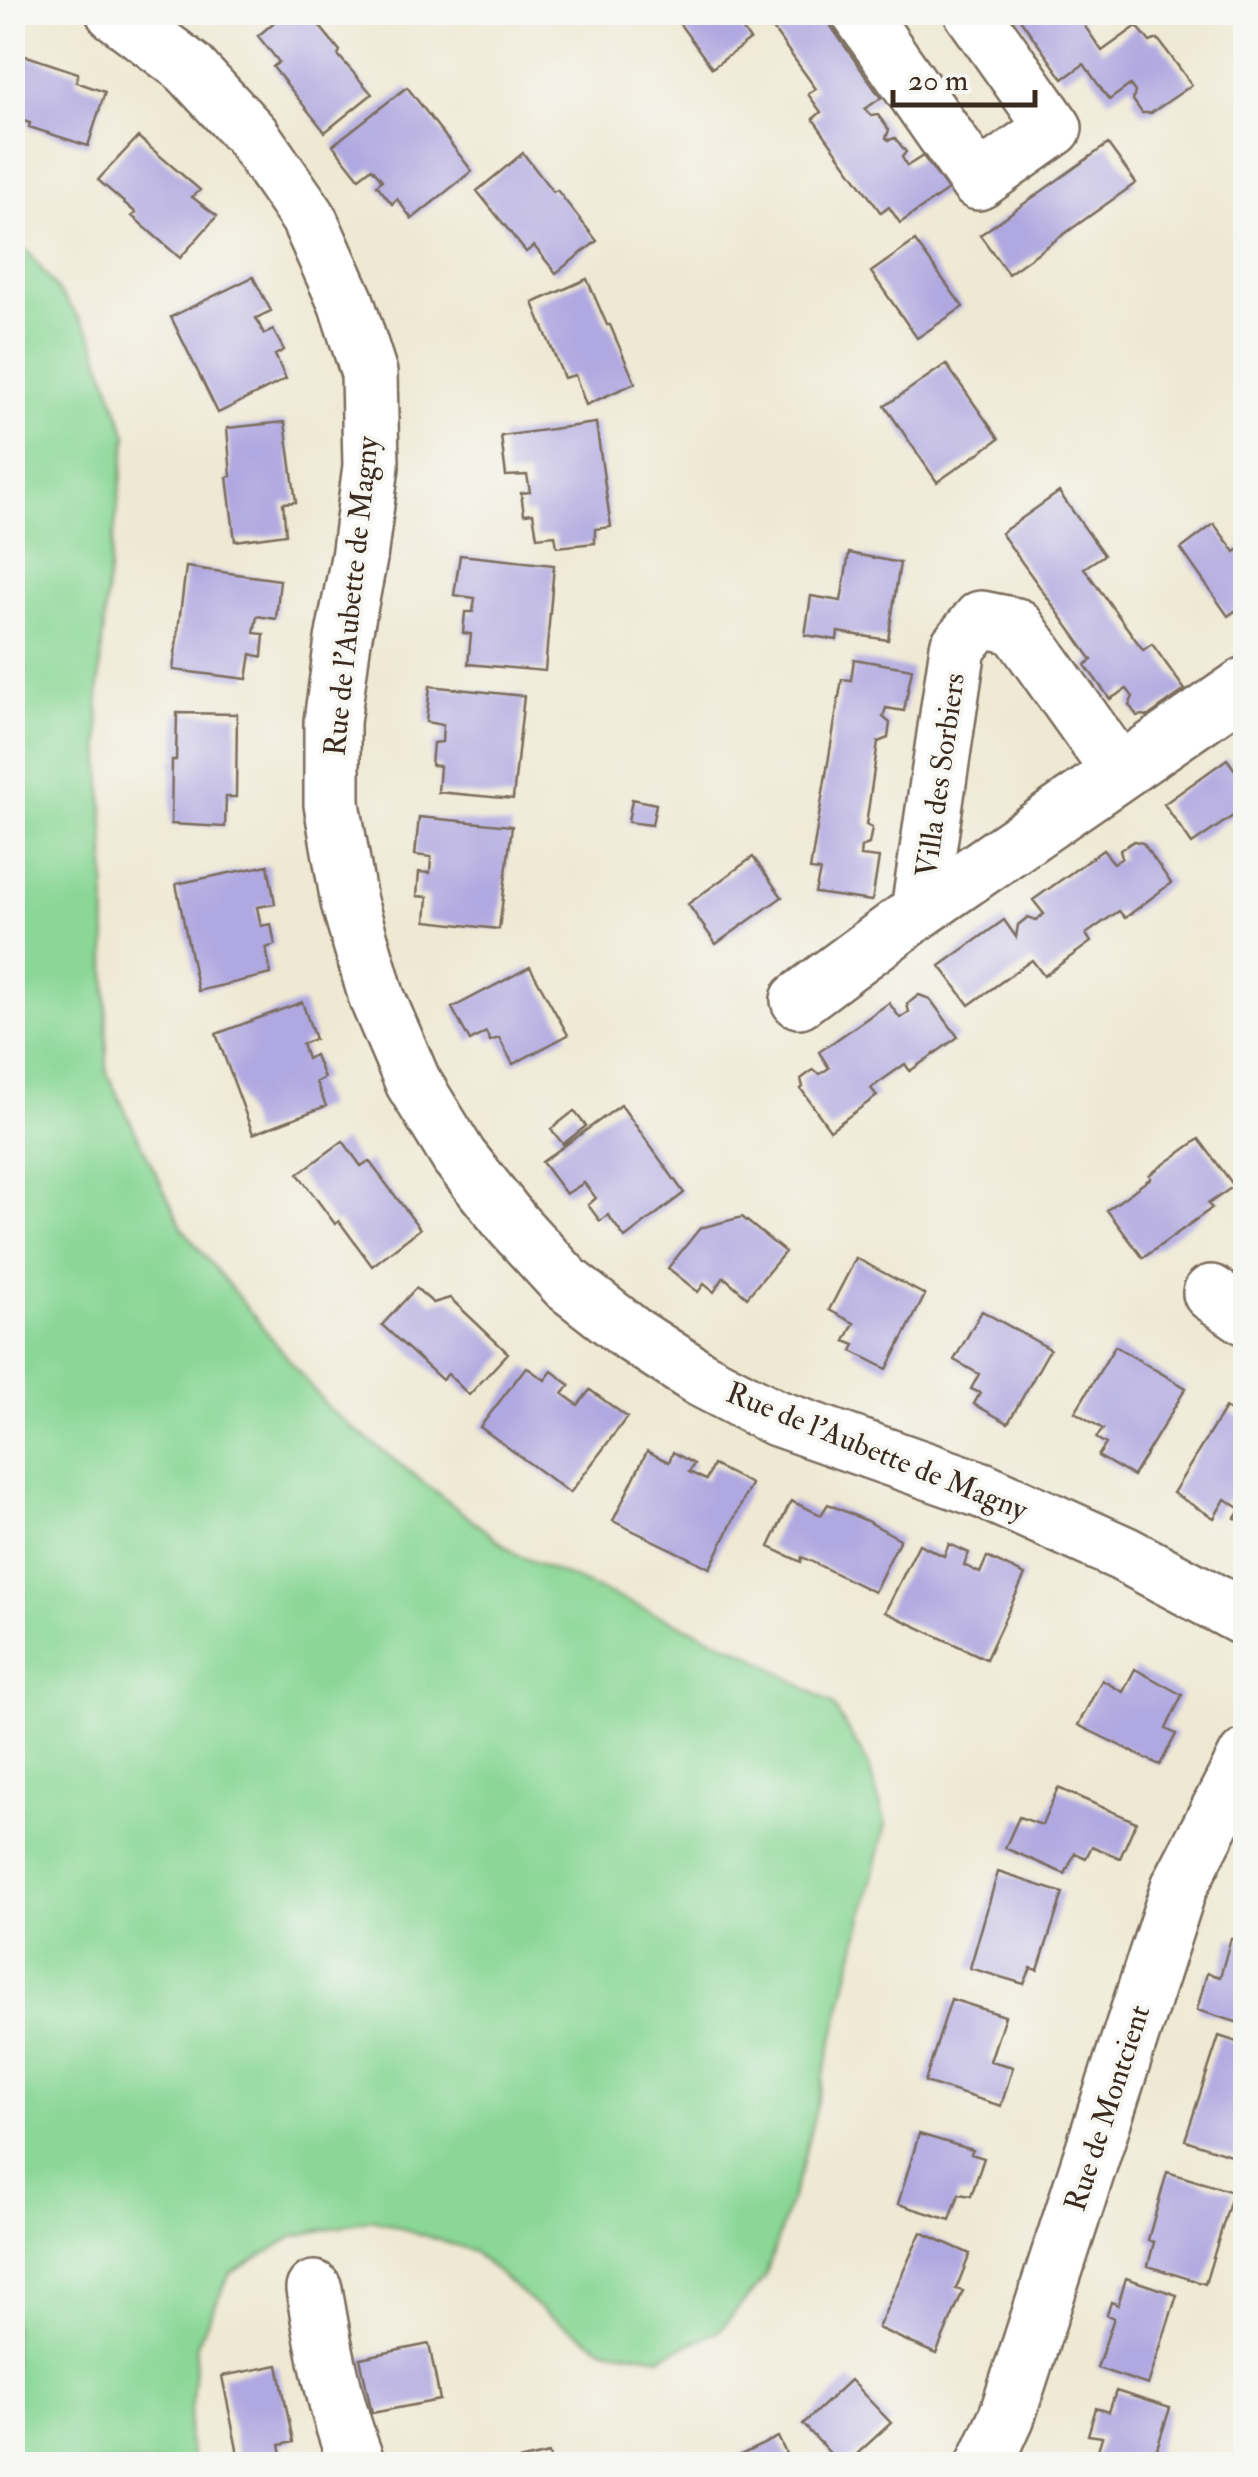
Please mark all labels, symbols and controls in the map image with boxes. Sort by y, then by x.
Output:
scale bar [893,45,1036,107]
text: 20 m [908,62,968,99]
street label: Rue de l'Aubette de Magny [316,434,387,758]
street label: Villa des Sorbiers [908,671,973,880]
street label: Rue de l'Aubette de Magny [721,1374,1033,1529]
street label: Rue de Montcient [1057,2000,1158,2216]

